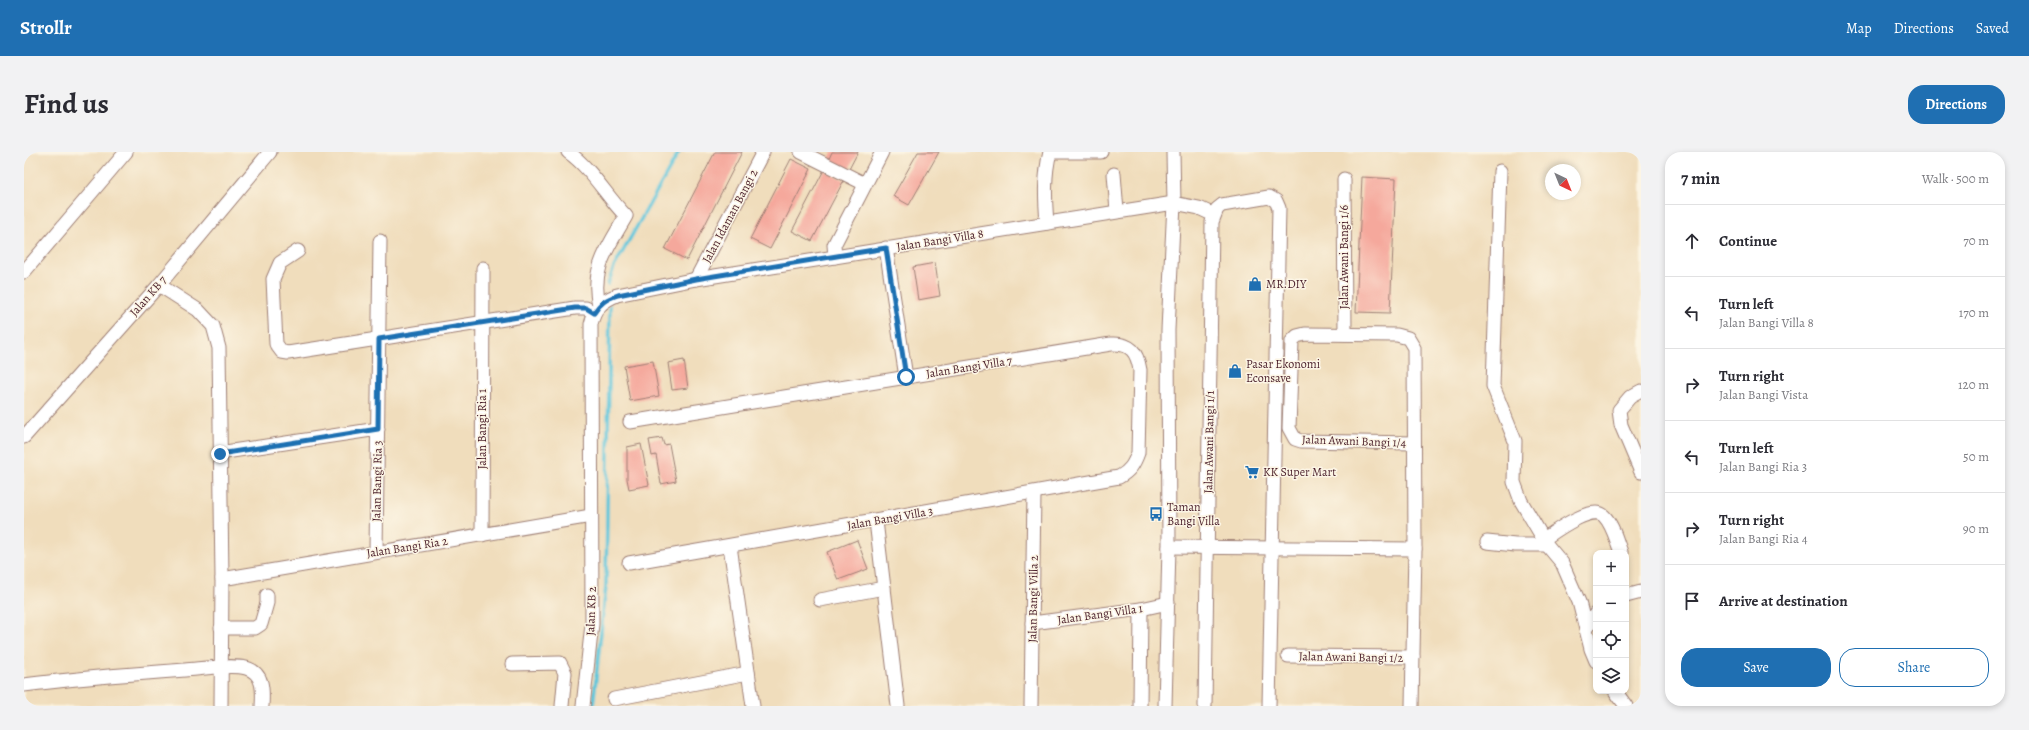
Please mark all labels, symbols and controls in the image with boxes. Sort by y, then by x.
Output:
text: Strollr [20,15,72,41]
text: Map [1846,19,1872,38]
text: Directions [1894,19,1954,38]
text: Saved [1976,19,2009,38]
text: Find us [24,85,109,123]
button: Directions [1908,85,2005,124]
north arrow [1545,164,1581,200]
street label: Jalan Idaman Bangi 2 [699,166,762,266]
text: 7 min [1681,167,1720,190]
text: Walk · 500 m [1922,170,1989,187]
street label: Jalan Awani Bangi 1/6 [1336,204,1352,309]
street label: Jalan Bangi Villa 8 [895,225,985,255]
icon: ahead [1681,230,1703,252]
text: Continue [1719,231,1777,251]
text: 70 m [1963,232,1989,249]
street label: Jalan KB 7 [126,272,171,320]
shop icon: MR.DIY [1247,276,1263,292]
place label: MR.DIY [1266,276,1307,292]
text: Turn left [1719,294,1774,314]
icon: left [1681,302,1703,324]
text: 170 m [1959,304,1989,321]
text: Jalan Bangi Villa 8 [1719,314,1814,331]
street label: Jalan Bangi Villa 7 [925,352,1014,382]
place label: Pasar Ekonomi Econsave [1246,356,1320,386]
shop icon: Pasar Ekonomi Econsave [1227,363,1243,379]
text: Turn right [1719,366,1784,386]
route start [897,368,915,386]
icon: right [1681,374,1703,396]
text: 120 m [1958,376,1989,393]
text: Jalan Bangi Vista [1719,386,1808,403]
street label: Jalan Bangi Ria 1 [474,389,490,469]
street label: Jalan Awani Bangi 1/1 [1200,390,1218,494]
street label: Jalan Awani Bangi 1/4 [1302,431,1407,451]
text: Turn left [1719,438,1774,458]
street label: Jalan Bangi Ria 3 [368,440,386,522]
route end [211,445,229,463]
icon: left [1681,446,1703,468]
text: 50 m [1963,448,1989,465]
text: Jalan Bangi Ria 3 [1719,458,1807,475]
supermarket icon: KK Super Mart [1244,464,1260,480]
place label: KK Super Mart [1263,464,1336,480]
place label: Taman Bangi Villa [1167,499,1220,529]
street label: Jalan Bangi Villa 3 [846,503,934,533]
bus stop icon: Taman Bangi Villa [1148,506,1164,522]
text: Turn right [1719,510,1784,530]
icon: right [1681,518,1703,540]
text: 90 m [1963,520,1989,537]
text: Jalan Bangi Ria 4 [1719,530,1808,547]
street label: Jalan Bangi Ria 2 [365,533,449,561]
map controls [1593,550,1629,694]
button: + [1593,550,1629,586]
street label: Jalan Bangi Villa 2 [1024,555,1042,643]
street label: Jalan KB 2 [582,586,600,636]
button: − [1593,586,1629,622]
icon: arrive [1681,590,1703,612]
text: Arrive at destination [1719,591,1848,611]
street label: Jalan Bangi Villa 1 [1056,600,1144,628]
button: locate [1593,622,1629,658]
street label: Jalan Awani Bangi 1/2 [1299,648,1404,666]
button: Save [1681,648,1831,687]
button: Share [1839,648,1989,687]
button: layers [1593,658,1629,694]

